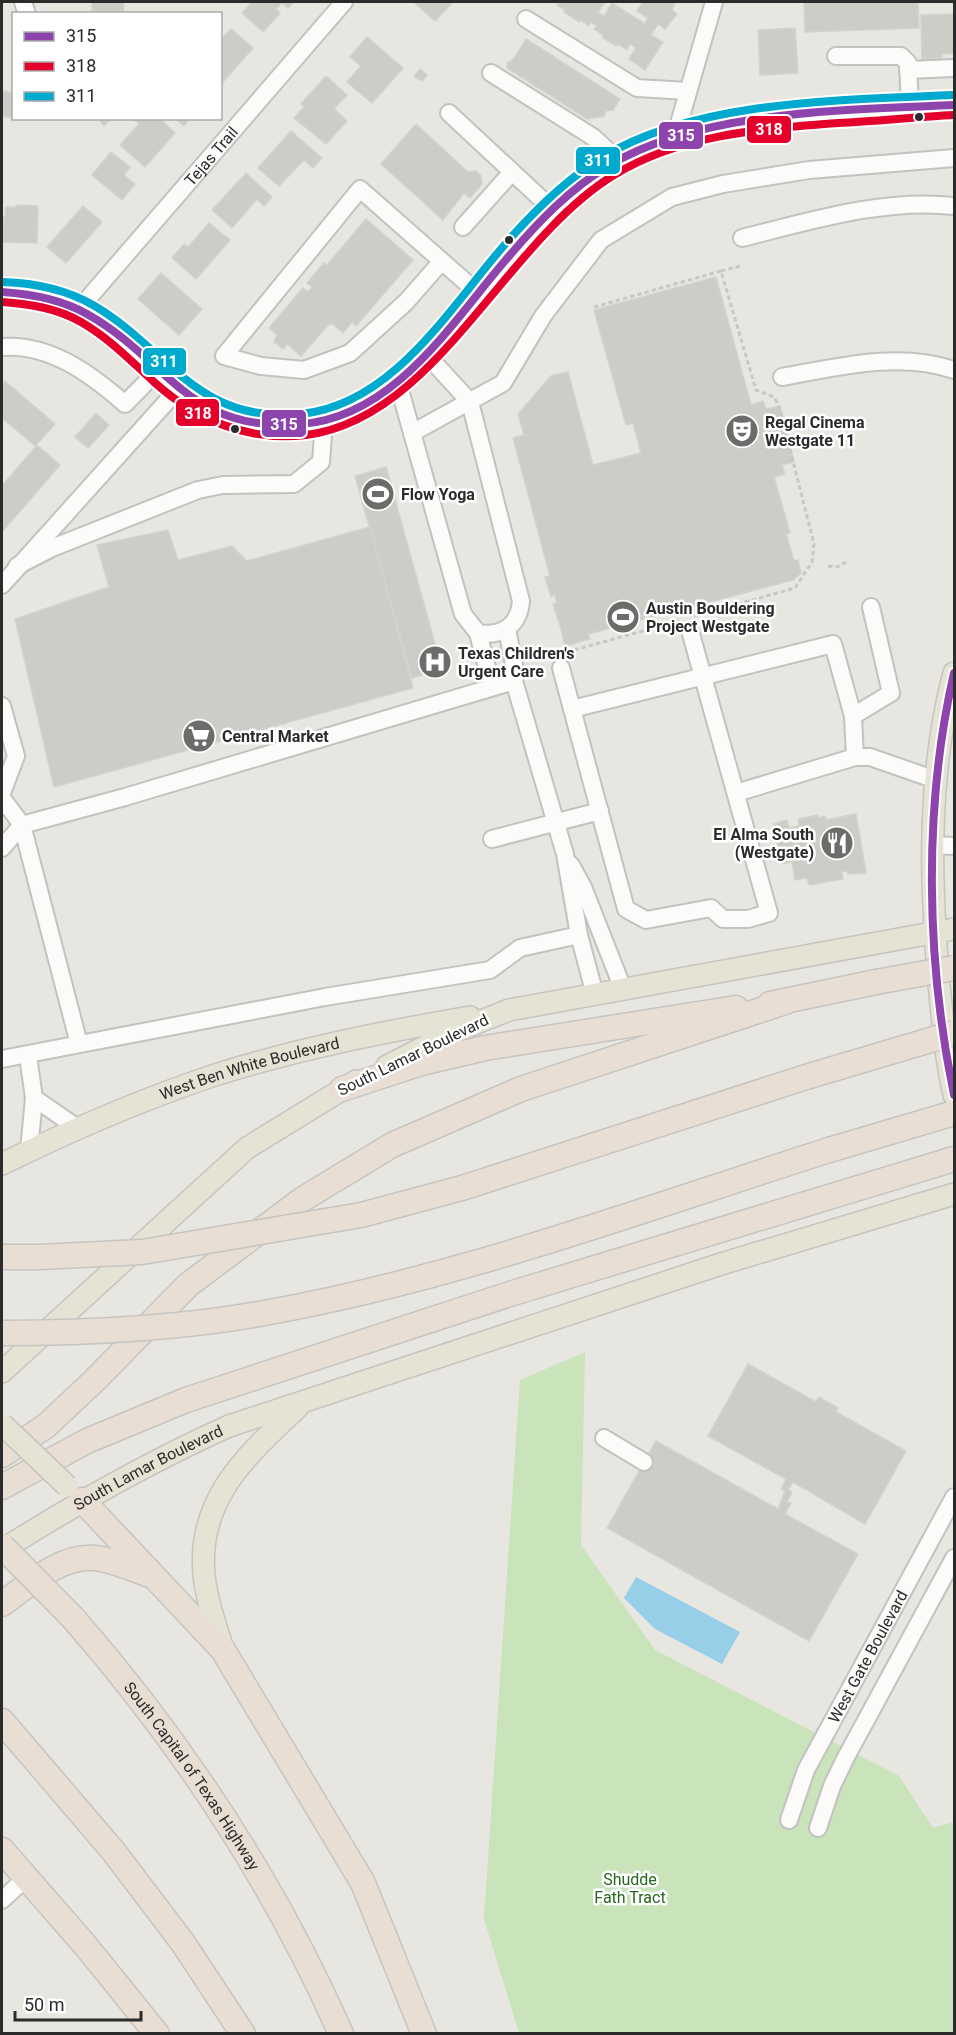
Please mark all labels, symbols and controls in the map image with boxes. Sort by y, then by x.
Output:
legend [12,12,222,120]
text: 315 [66,25,96,46]
text: 318 [66,55,96,76]
text: 311 [66,85,96,106]
unlabelled marker [913,111,925,123]
line badge: 318 [746,115,792,144]
text: 318 [755,120,783,139]
line badge: 315 [658,121,704,150]
street label: Tejas Trail [180,123,242,190]
text: 315 [667,126,695,145]
line badge: 311 [575,146,621,175]
text: 311 [584,151,612,170]
unlabelled marker [503,234,515,246]
line badge: 311 [142,347,187,376]
text: 311 [150,352,178,371]
line badge: 318 [175,398,220,427]
text: 318 [184,404,212,423]
line badge: 315 [261,409,307,438]
theatre icon: Regal Cinema Westgate 11 [724,413,760,449]
place label: Regal Cinema Westgate 11 [765,413,865,450]
text: 315 [270,415,298,434]
unlabelled marker [229,423,241,435]
sports icon: Flow Yoga [360,476,396,512]
place label: Flow Yoga [401,485,475,504]
sports icon: Austin Bouldering Project Westgate [605,599,641,635]
place label: Austin Bouldering Project Westgate [646,599,775,636]
hospital icon: Texas Children's Urgent Care [417,644,453,680]
place label: Texas Children's Urgent Care [458,644,574,681]
supermarket icon: Central Market [181,718,217,754]
place label: Central Market [222,727,329,746]
place label: El Alma South (Westgate) [713,825,814,862]
restaurant icon: El Alma South (Westgate) [819,825,855,861]
street label: South Lamar Boulevard [334,1010,492,1100]
street label: West Ben White Boulevard [157,1033,341,1104]
street label: South Lamar Boulevard [70,1421,226,1514]
street label: West Gate Boulevard [824,1587,911,1726]
street label: South Capital of Texas Highway [120,1678,264,1874]
park label: Shudde Fath Tract [594,1870,666,1907]
scale bar [15,1984,141,2022]
text: 50 m [24,1994,64,2015]

